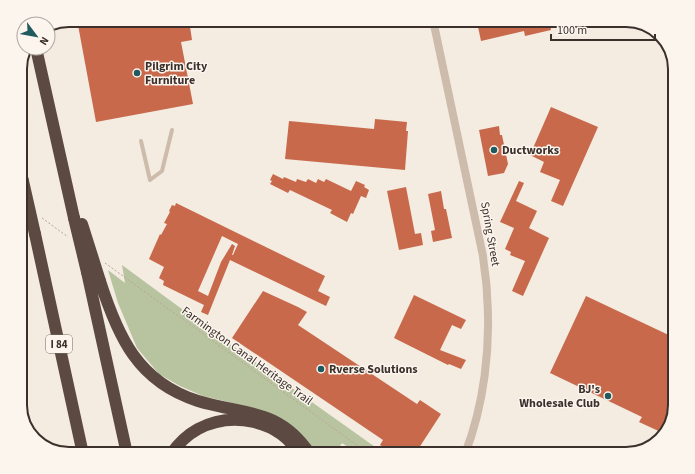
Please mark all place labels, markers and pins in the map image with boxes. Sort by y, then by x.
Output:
place label: Pilgrim City Furniture [145,58,208,89]
marker: Pilgrim City Furniture [132,68,142,78]
place label: Ductworks [502,142,559,159]
marker: Ductworks [489,145,499,155]
place label: Rverse Solutions [329,361,418,378]
marker: Rverse Solutions [316,364,326,374]
place label: BJ's Wholesale Club [519,381,600,412]
marker: BJ's Wholesale Club [603,391,613,401]

